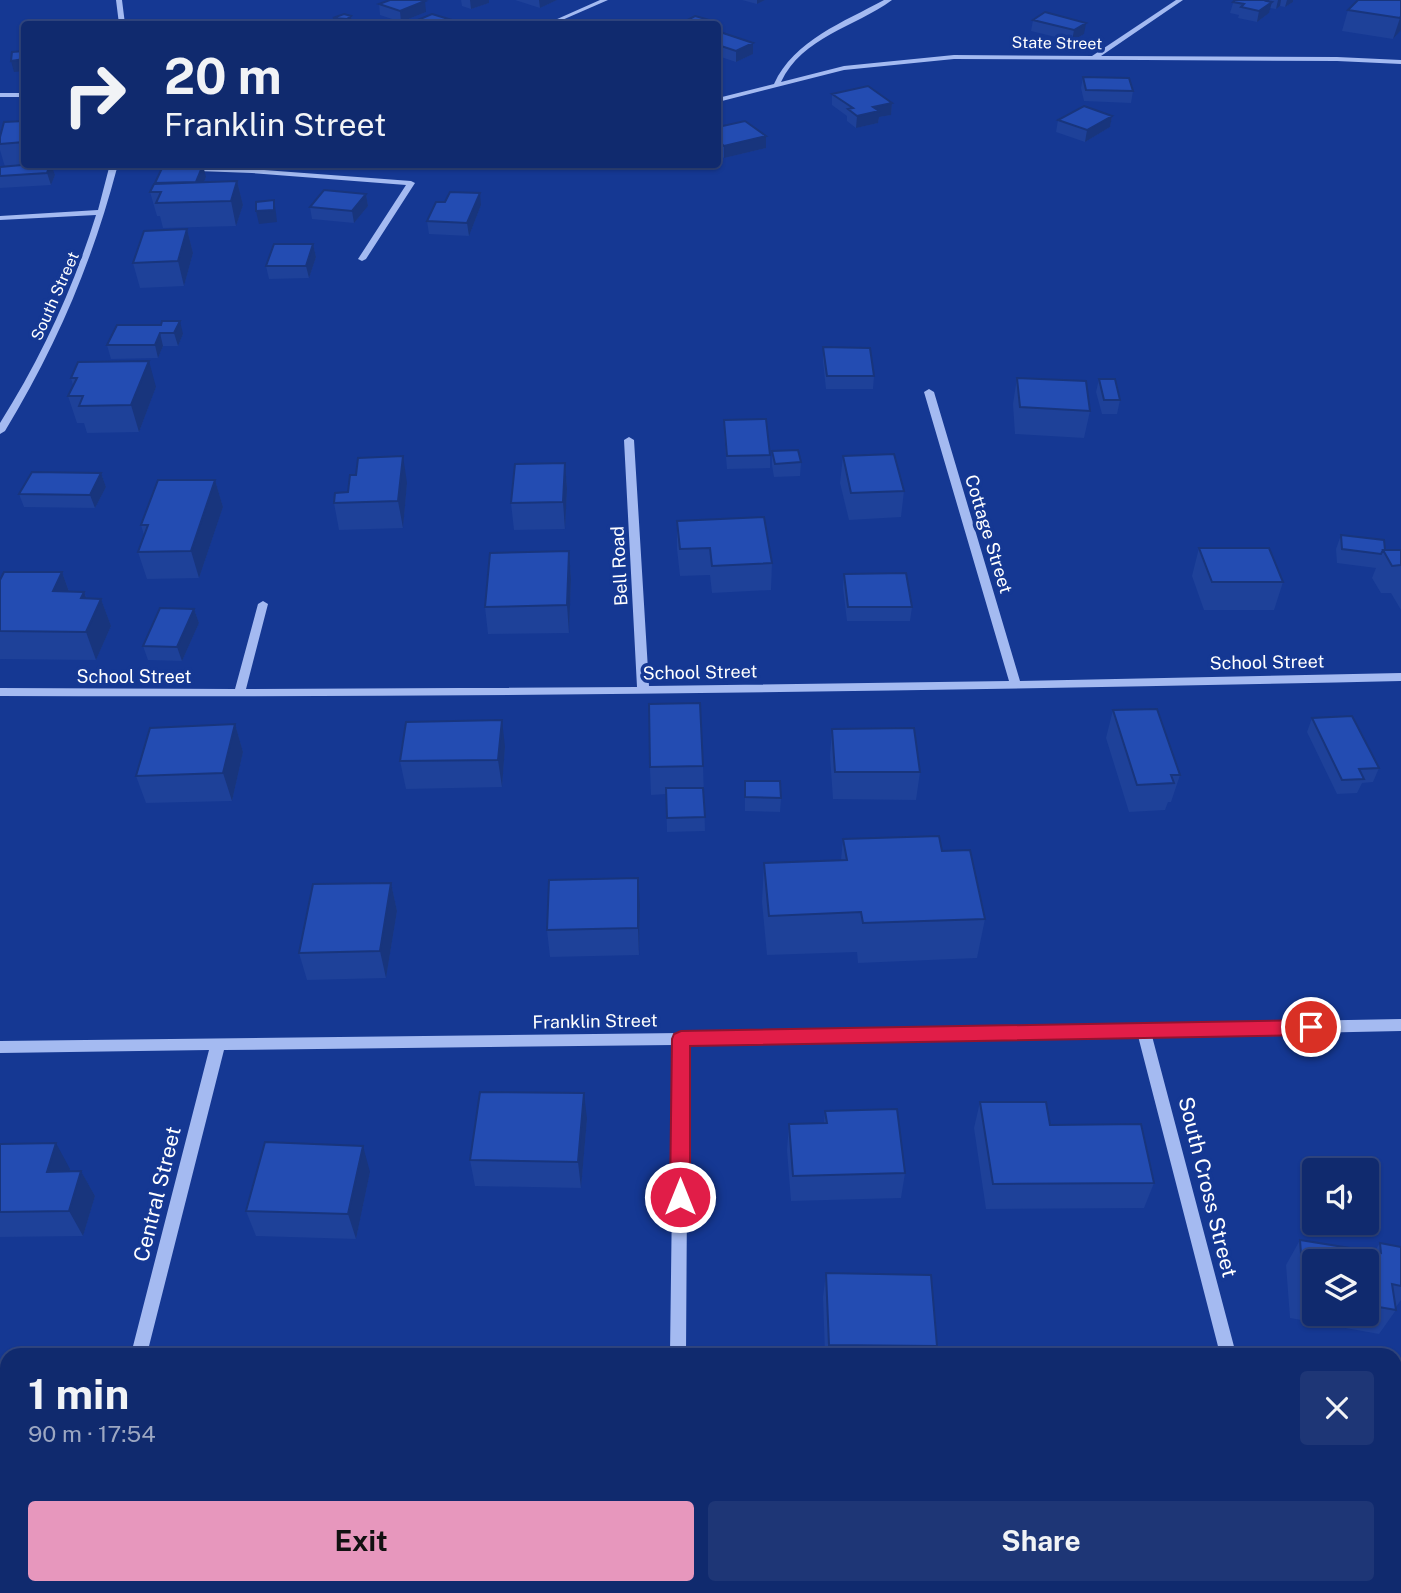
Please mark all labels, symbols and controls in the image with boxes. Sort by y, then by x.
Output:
street label: State Street [1012,33,1102,53]
text: 20 m [164,47,282,105]
icon: right [49,49,140,140]
text: Franklin Street [164,106,386,143]
street label: South Street [27,249,83,343]
street label: Cottage Street [961,472,1017,596]
street label: Bell Road [606,526,632,606]
street label: School Street [1209,650,1325,674]
street label: School Street [642,660,758,684]
street label: School Street [77,666,191,687]
pin [1281,997,1341,1057]
icon: arrive [1292,1008,1330,1046]
street label: Franklin Street [532,1009,658,1033]
street label: South Cross Street [1173,1094,1243,1280]
street label: Central Street [128,1124,186,1264]
map controls [1302,1158,1379,1326]
button: sound [1302,1158,1379,1235]
position arrow [643,1160,717,1234]
button: layers [1302,1249,1379,1326]
text: 1 min [28,1369,129,1418]
button: close [1300,1371,1374,1445]
text: 90 m · 17:54 [28,1420,156,1447]
button: Exit [28,1501,694,1581]
button: Share [708,1501,1374,1581]

